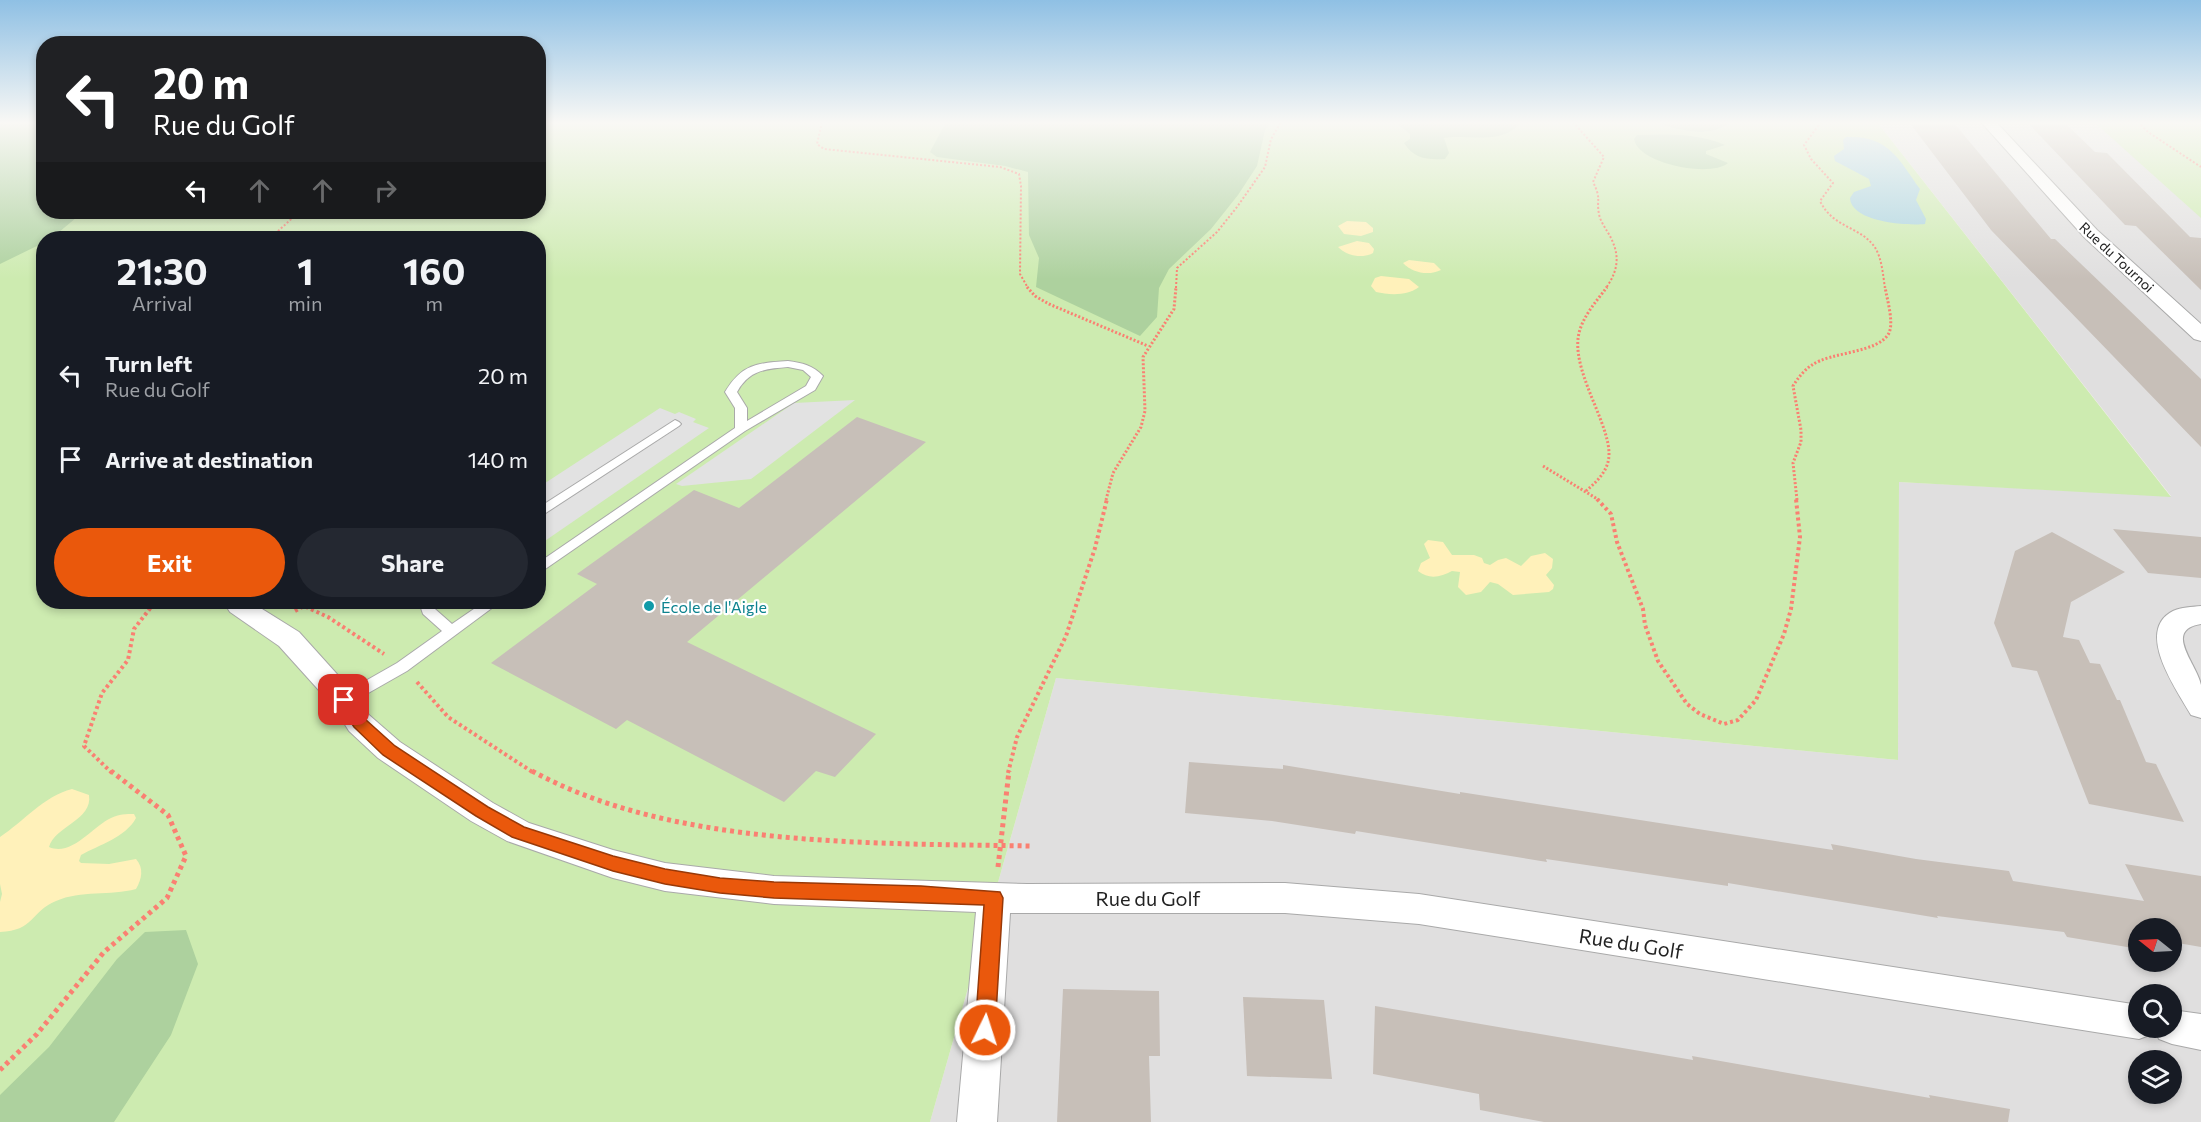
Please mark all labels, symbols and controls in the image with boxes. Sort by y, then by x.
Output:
text: 20 m [153,56,249,108]
icon: left [54,60,132,138]
text: Rue du Golf [153,108,295,141]
icon: left [180,174,213,207]
icon: ahead [243,174,276,207]
icon: ahead [306,174,339,207]
icon: right [369,174,402,207]
street label: Rue du Tournoi [2076,218,2158,296]
text: 21:30 [117,248,208,292]
text: 1 [297,248,314,292]
text: 160 [403,248,465,292]
text: Arrival [132,291,192,315]
text: min [288,291,322,315]
text: m [425,291,443,315]
text: Turn left [105,350,192,377]
icon: left [54,359,87,392]
text: 20 m [478,362,528,389]
text: Rue du Golf [105,377,210,401]
icon: arrive [54,443,87,476]
text: Arrive at destination [105,446,313,473]
text: 140 m [468,446,528,473]
button: Exit [54,528,285,597]
button: Share [297,528,528,597]
place label: École de l'Aigle [661,597,767,616]
marker: École de l'Aigle [642,599,656,613]
pin [318,674,369,725]
icon: arrive [327,683,360,716]
street label: Rue du Golf [1096,886,1201,910]
north arrow [2128,918,2182,972]
map controls [2128,918,2182,1104]
street label: Rue du Golf [1577,923,1685,963]
button: search [2128,984,2182,1038]
position arrow [953,998,1017,1062]
button: layers [2128,1050,2182,1104]

